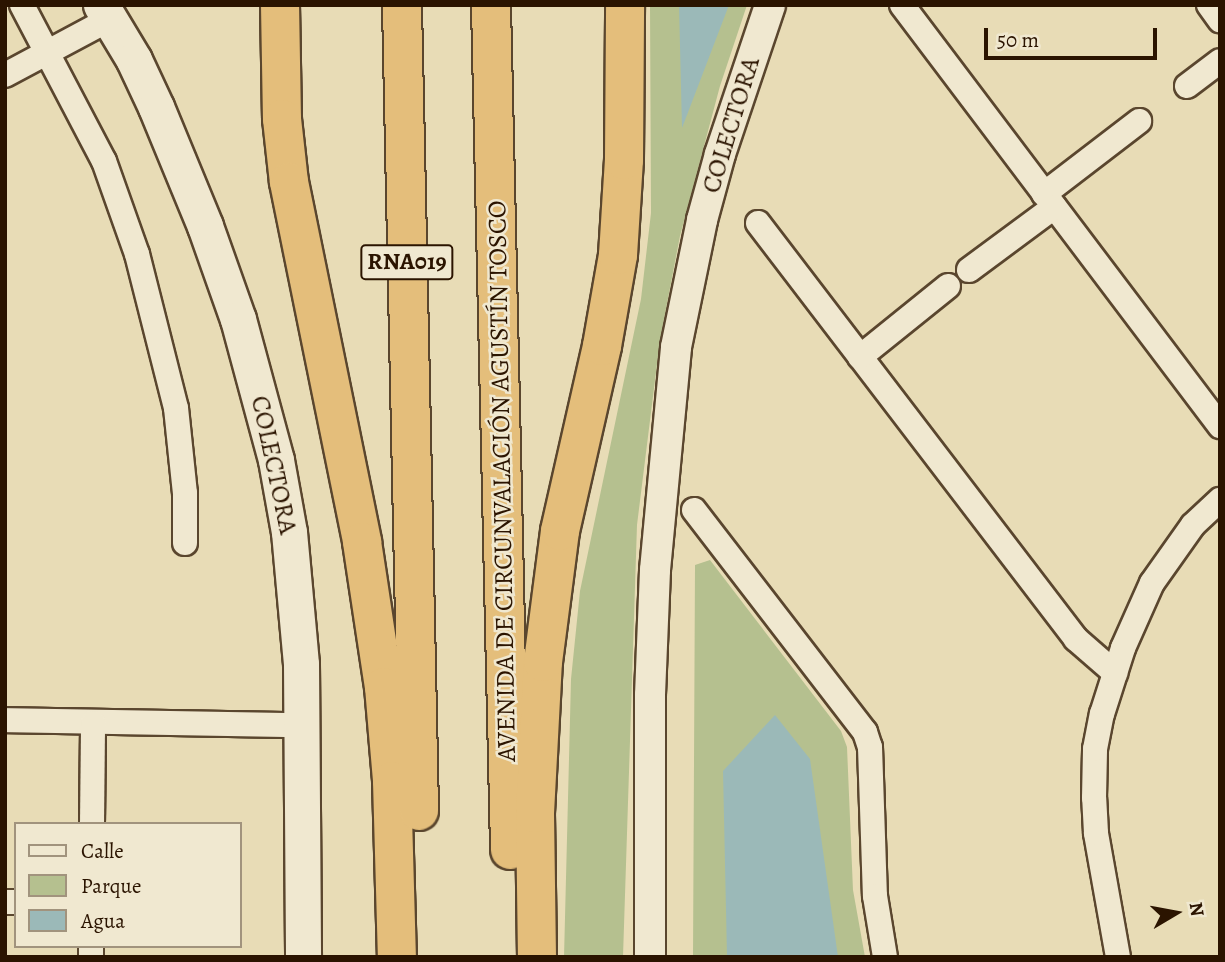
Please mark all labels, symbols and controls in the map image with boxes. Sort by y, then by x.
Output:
scale bar [987,14,1160,58]
text: 50 m [997,26,1039,54]
street label: COLECTORA [696,53,766,197]
street label: AVENIDA DE CIRCUNVALACIÓN AGUSTÍN TOSCO [482,200,522,762]
road number: RNA019 [360,242,454,282]
street label: COLECTORA [244,393,304,537]
legend [14,822,242,948]
text: Calle [81,837,124,865]
text: Parque [81,872,141,900]
north arrow [1141,878,1211,948]
text: N [1183,900,1211,918]
text: Agua [81,907,125,935]

